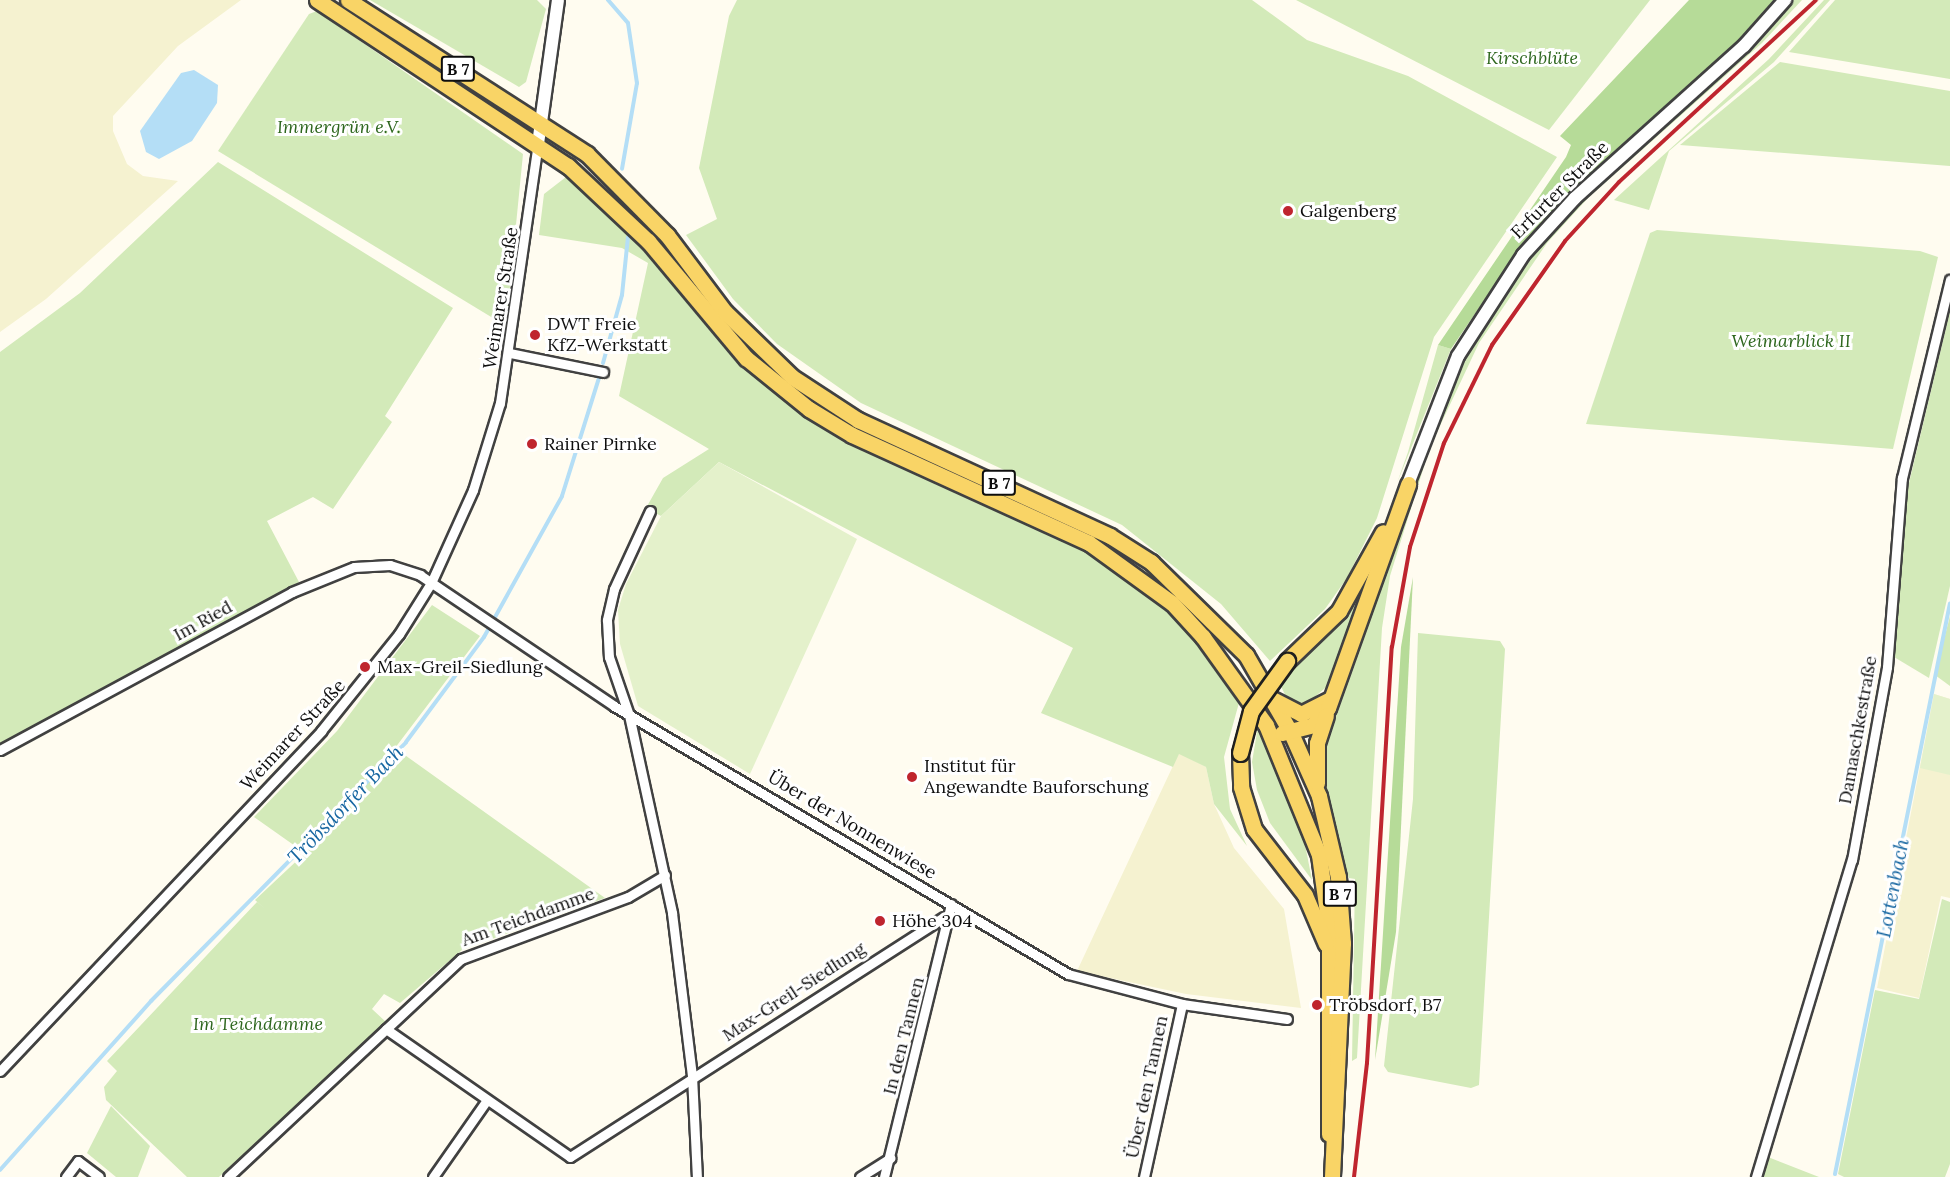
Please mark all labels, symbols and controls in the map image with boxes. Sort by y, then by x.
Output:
park label: Kirschblüte [1486,47,1578,69]
road number: B 7 [440,56,476,82]
park label: Immergrün e.V. [277,116,401,138]
street label: Erfurter Straße [1507,137,1613,243]
place label: Galgenberg [1300,200,1396,222]
marker: Galgenberg [1281,204,1295,218]
street label: Weimarer Straße [479,225,523,371]
place label: DWT Freie KfZ-Werkstatt [547,314,668,356]
marker: DWT Freie KfZ-Werkstatt [528,328,542,342]
park label: Weimarblick II [1731,330,1851,352]
place label: Rainer Pirnke [544,433,657,455]
marker: Rainer Pirnke [525,437,539,451]
road number: B 7 [981,470,1017,496]
street label: Im Ried [170,596,236,646]
street label: Damaschkestraße [1834,654,1882,806]
place label: Max-Greil-Siedlung [377,656,543,678]
marker: Max-Greil-Siedlung [358,660,372,674]
street label: Weimarer Straße [236,675,350,795]
water label: Tröbsdorfer Bach [282,740,408,868]
place label: Institut für Angewandte Bauforschung [924,756,1148,798]
street label: Über der Nonnenwiese [764,766,940,884]
marker: Institut für Angewandte Bauforschung [905,770,919,784]
water label: Lottenbach [1871,836,1913,940]
road number: B 7 [1322,881,1358,907]
street label: Am Teichdamme [459,883,597,951]
place label: Höhe 304 [892,910,972,932]
marker: Höhe 304 [873,914,887,928]
street label: Max-Greil-Siedlung [719,938,869,1046]
street label: In den Tannen [879,975,929,1097]
place label: Tröbsdorf, B7 [1329,994,1441,1016]
marker: Tröbsdorf, B7 [1310,998,1324,1012]
park label: Im Teichdamme [193,1013,323,1035]
street label: Über den Tannen [1121,1014,1173,1160]

